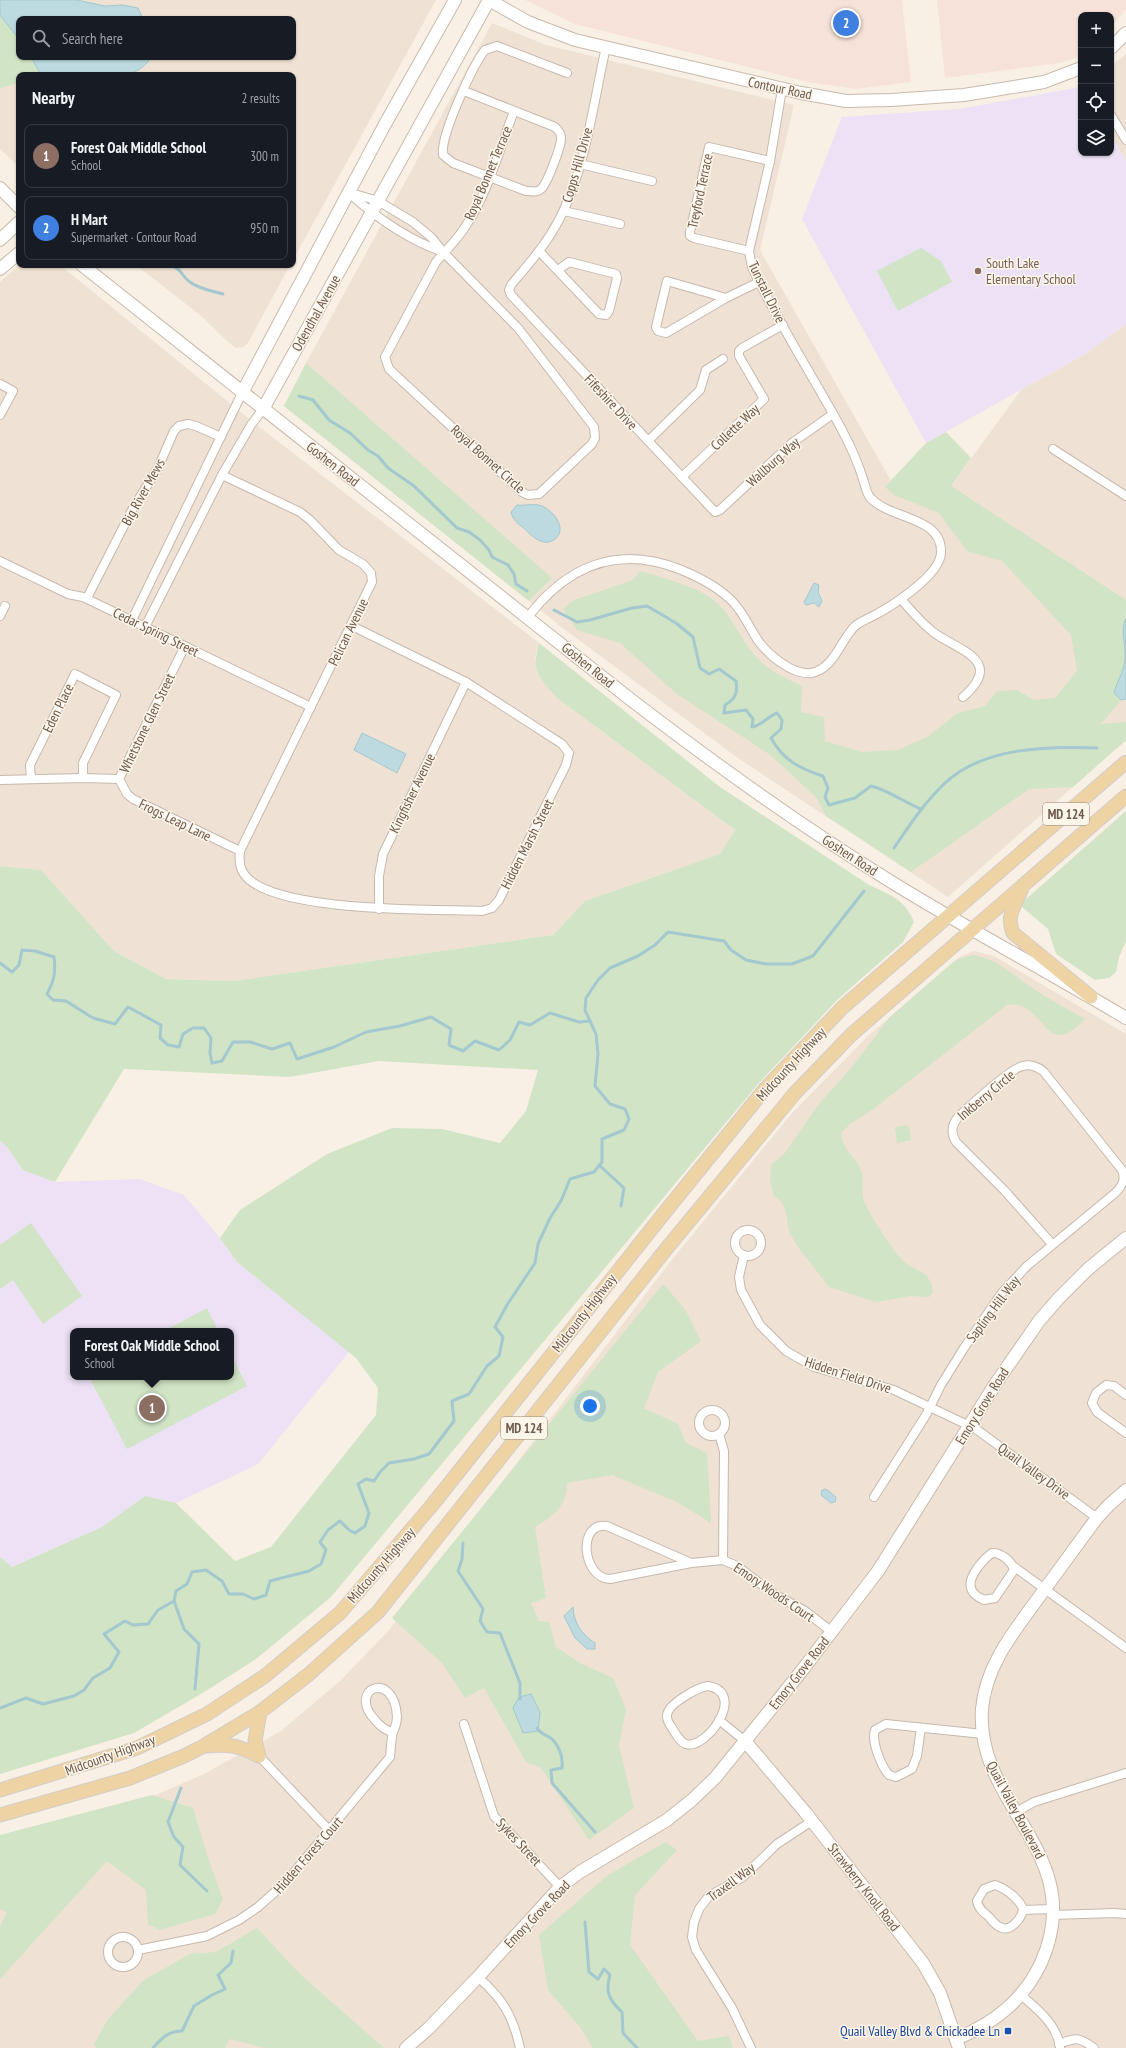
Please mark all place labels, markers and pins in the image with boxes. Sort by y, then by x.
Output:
pin: 2 [833,8,859,38]
place label: South Lake Elementary School [986,254,1076,288]
marker: South Lake Elementary School [973,266,983,276]
pin: 1 [139,1393,165,1423]
place label: Quail Valley Blvd & Chickadee Ln [840,2022,1000,2040]
marker: Quail Valley Blvd & Chickadee Ln [1003,2026,1013,2036]

